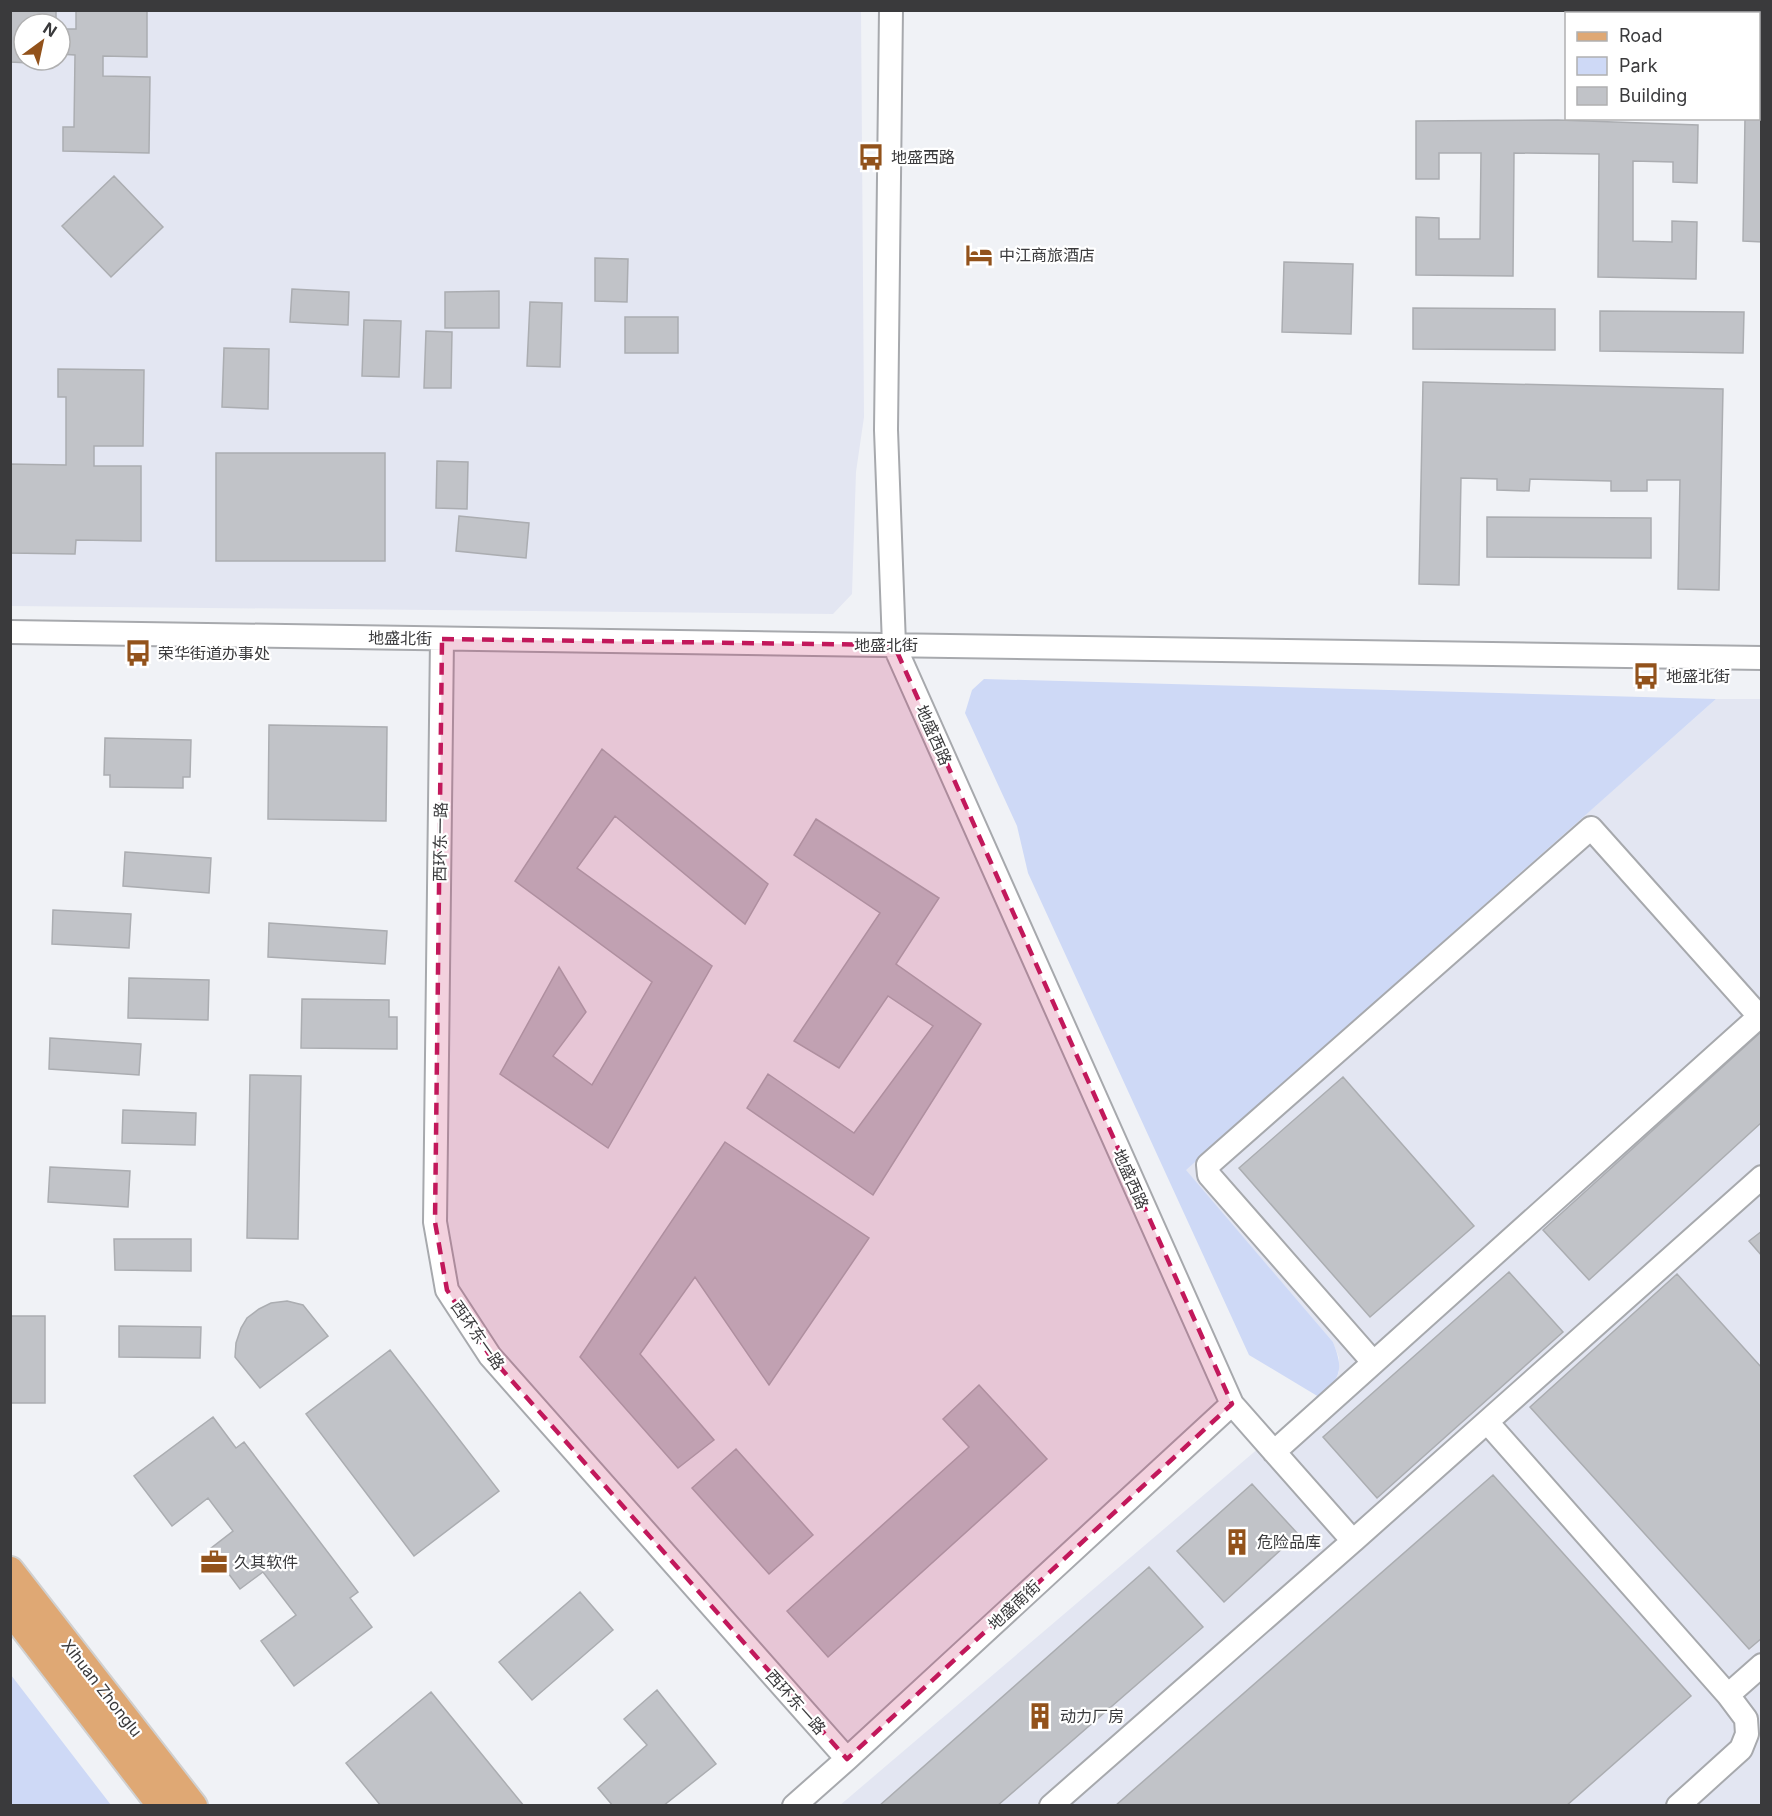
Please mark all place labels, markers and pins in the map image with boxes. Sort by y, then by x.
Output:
bus stop icon: 地盛西路 [856,142,886,172]
place label: 地盛西路 [891,147,955,167]
hotel icon: 中江商旅酒店 [964,240,994,270]
place label: 中江商旅酒店 [999,245,1095,265]
bus stop icon: 荣华街道办事处 [123,638,153,668]
place label: 荣华街道办事处 [158,643,270,663]
bus stop icon: 地盛北街 [1631,661,1661,691]
place label: 地盛北街 [1666,666,1730,686]
building icon: 危险品库 [1222,1527,1252,1557]
place label: 危险品库 [1257,1532,1321,1552]
office icon: 久其软件 [199,1547,229,1577]
place label: 久其软件 [234,1552,298,1572]
building icon: 动力厂房 [1025,1701,1055,1731]
place label: 动力厂房 [1060,1706,1124,1726]

